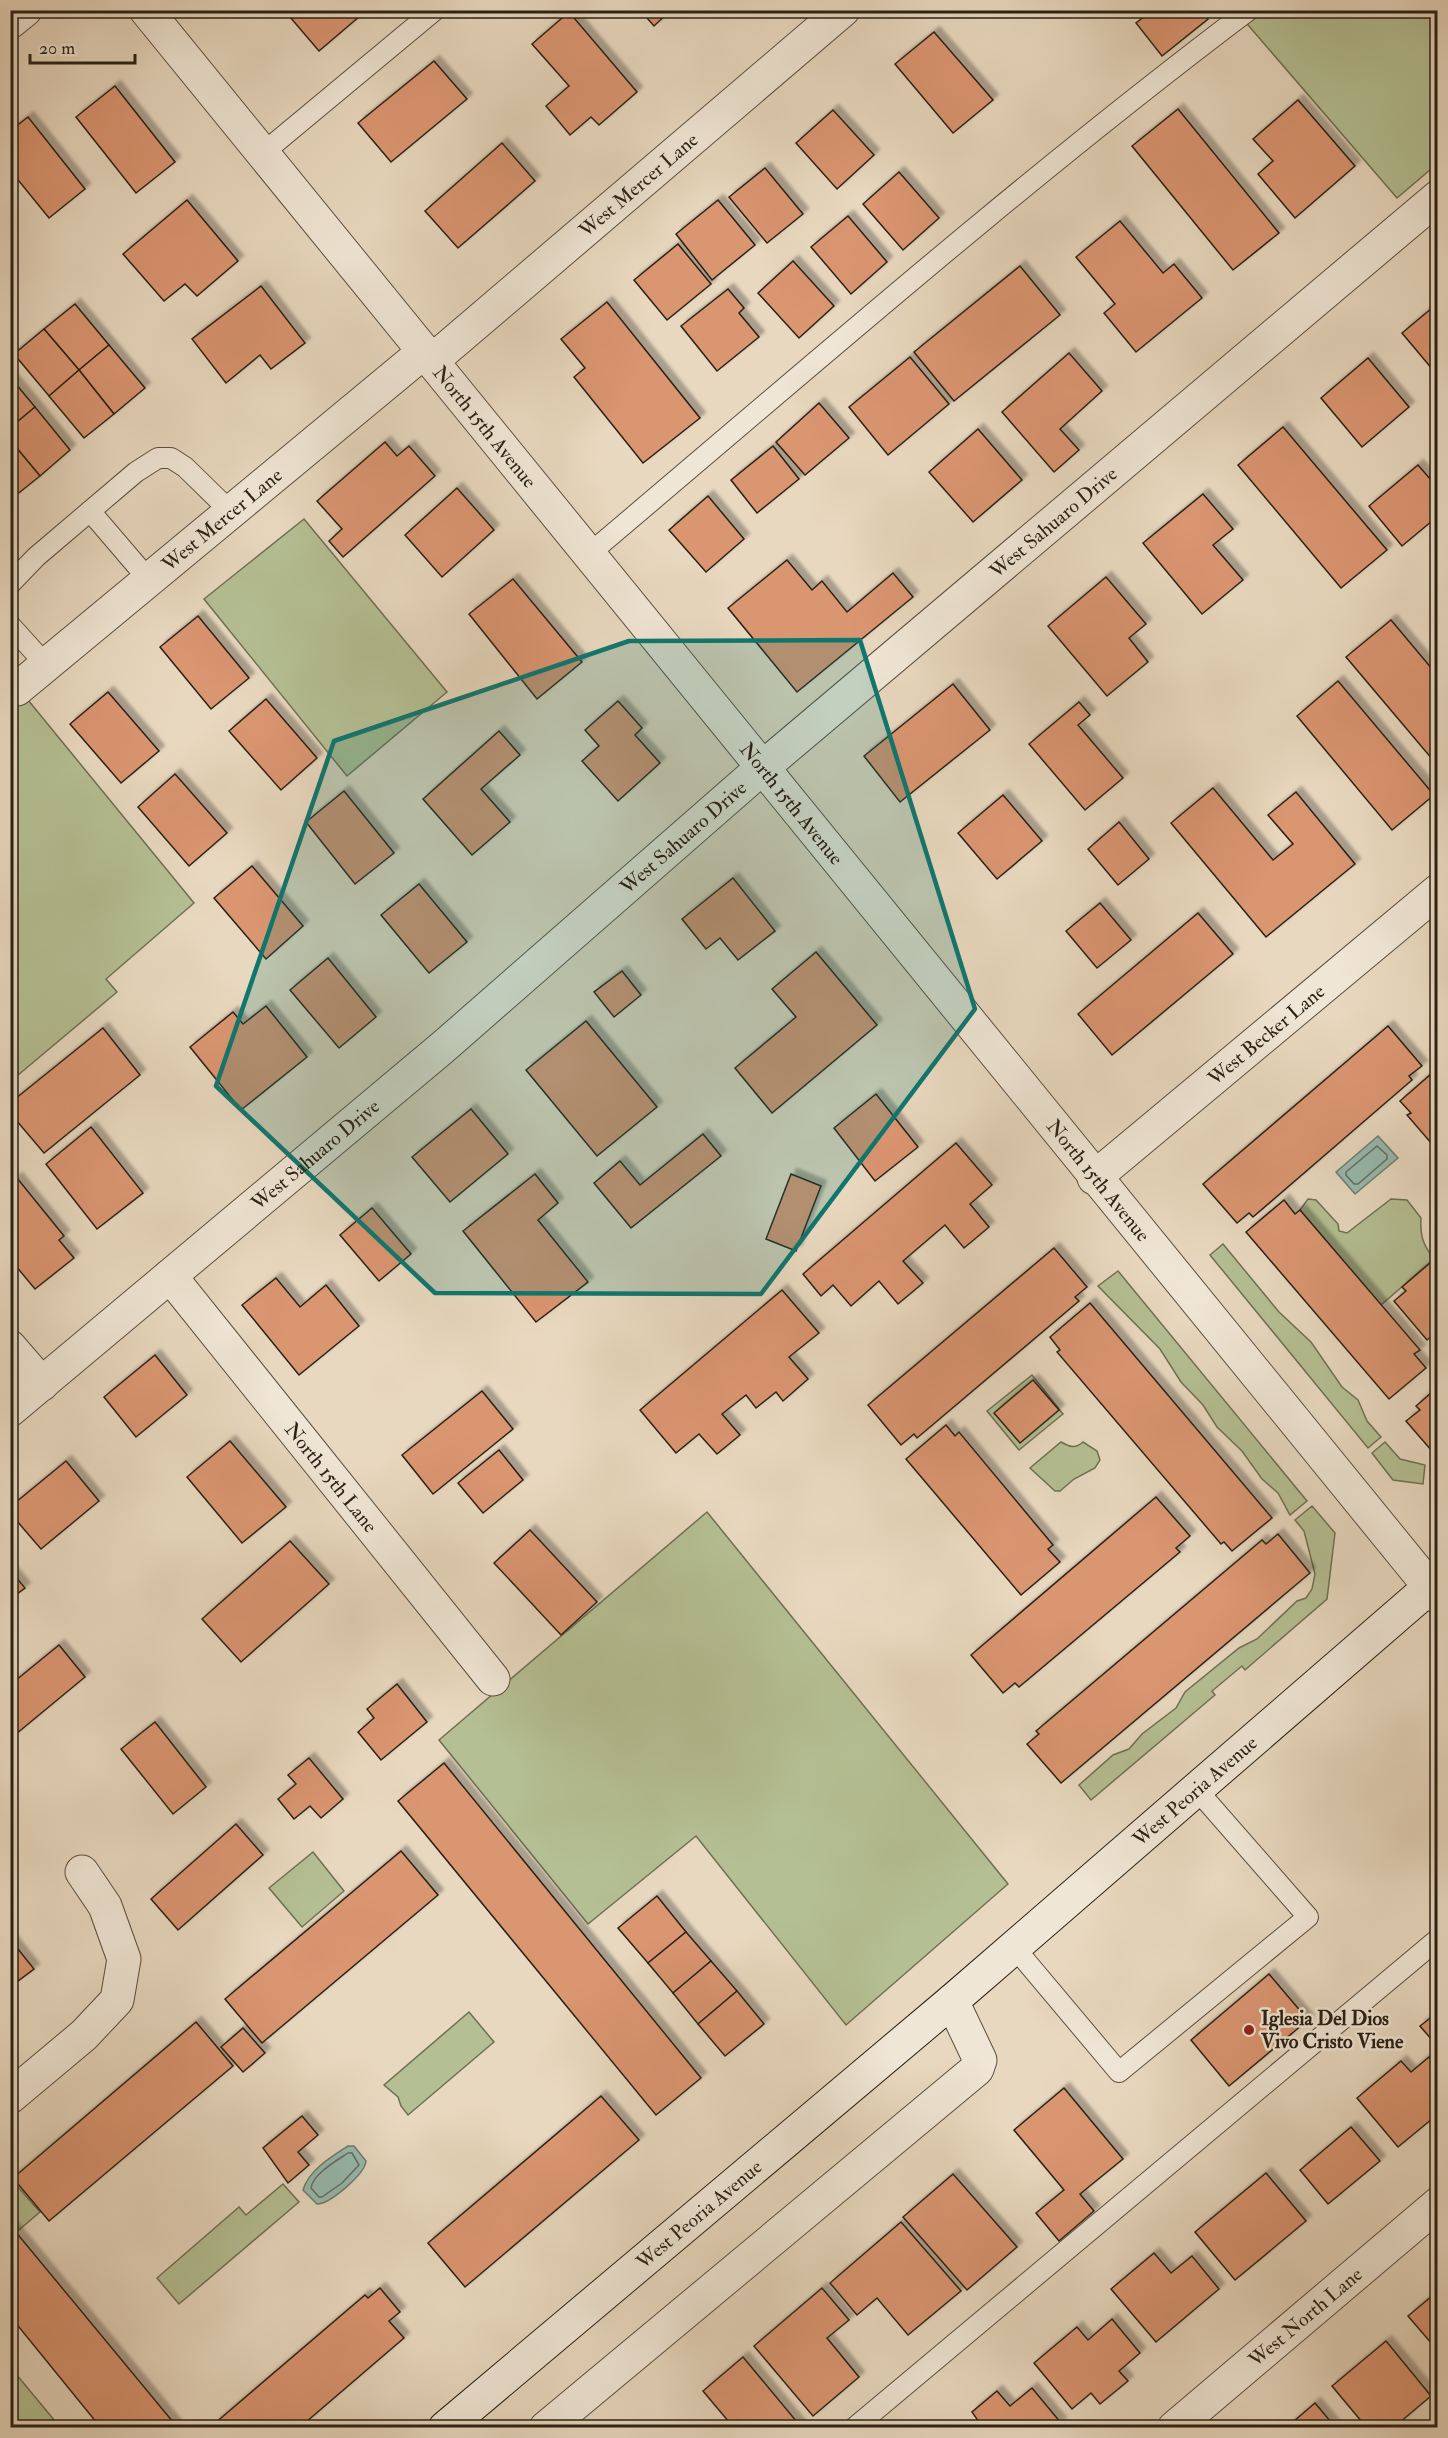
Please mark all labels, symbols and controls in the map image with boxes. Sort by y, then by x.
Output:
scale bar [30,27,135,65]
text: 20 m [39,37,75,60]
street label: West Mercer Lane [573,127,703,243]
street label: North 15th Avenue [428,360,542,493]
street label: West Sahuaro Drive [983,461,1122,584]
street label: West Mercer Lane [156,462,287,577]
street label: North 15th Avenue [735,737,849,870]
street label: West Sahuaro Drive [614,775,751,900]
street label: West Becker Lane [1202,979,1330,1091]
street label: West Sahuaro Drive [245,1093,384,1216]
street label: North 15th Avenue [1041,1114,1156,1247]
street label: North 15th Lane [280,1417,383,1538]
street label: West Peoria Avenue [1127,1730,1262,1852]
place label: Iglesia Del Dios Vivo Cristo Viene [1260,2006,1404,2054]
marker: Iglesia Del Dios Vivo Cristo Viene [1242,2023,1256,2037]
street label: West Peoria Avenue [630,2154,767,2275]
street label: West North Lane [1242,2261,1367,2373]

